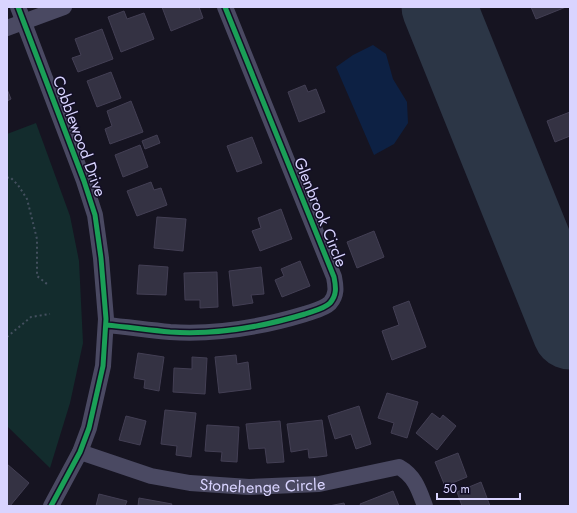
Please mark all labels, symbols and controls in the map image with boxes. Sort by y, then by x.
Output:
street label: Cobblewood Drive [47,72,112,200]
street label: Glenbrook Circle [288,154,353,270]
street label: Stonehenge Circle [199,472,327,499]
scale bar [437,475,520,501]
text: 50 m [443,480,470,498]

